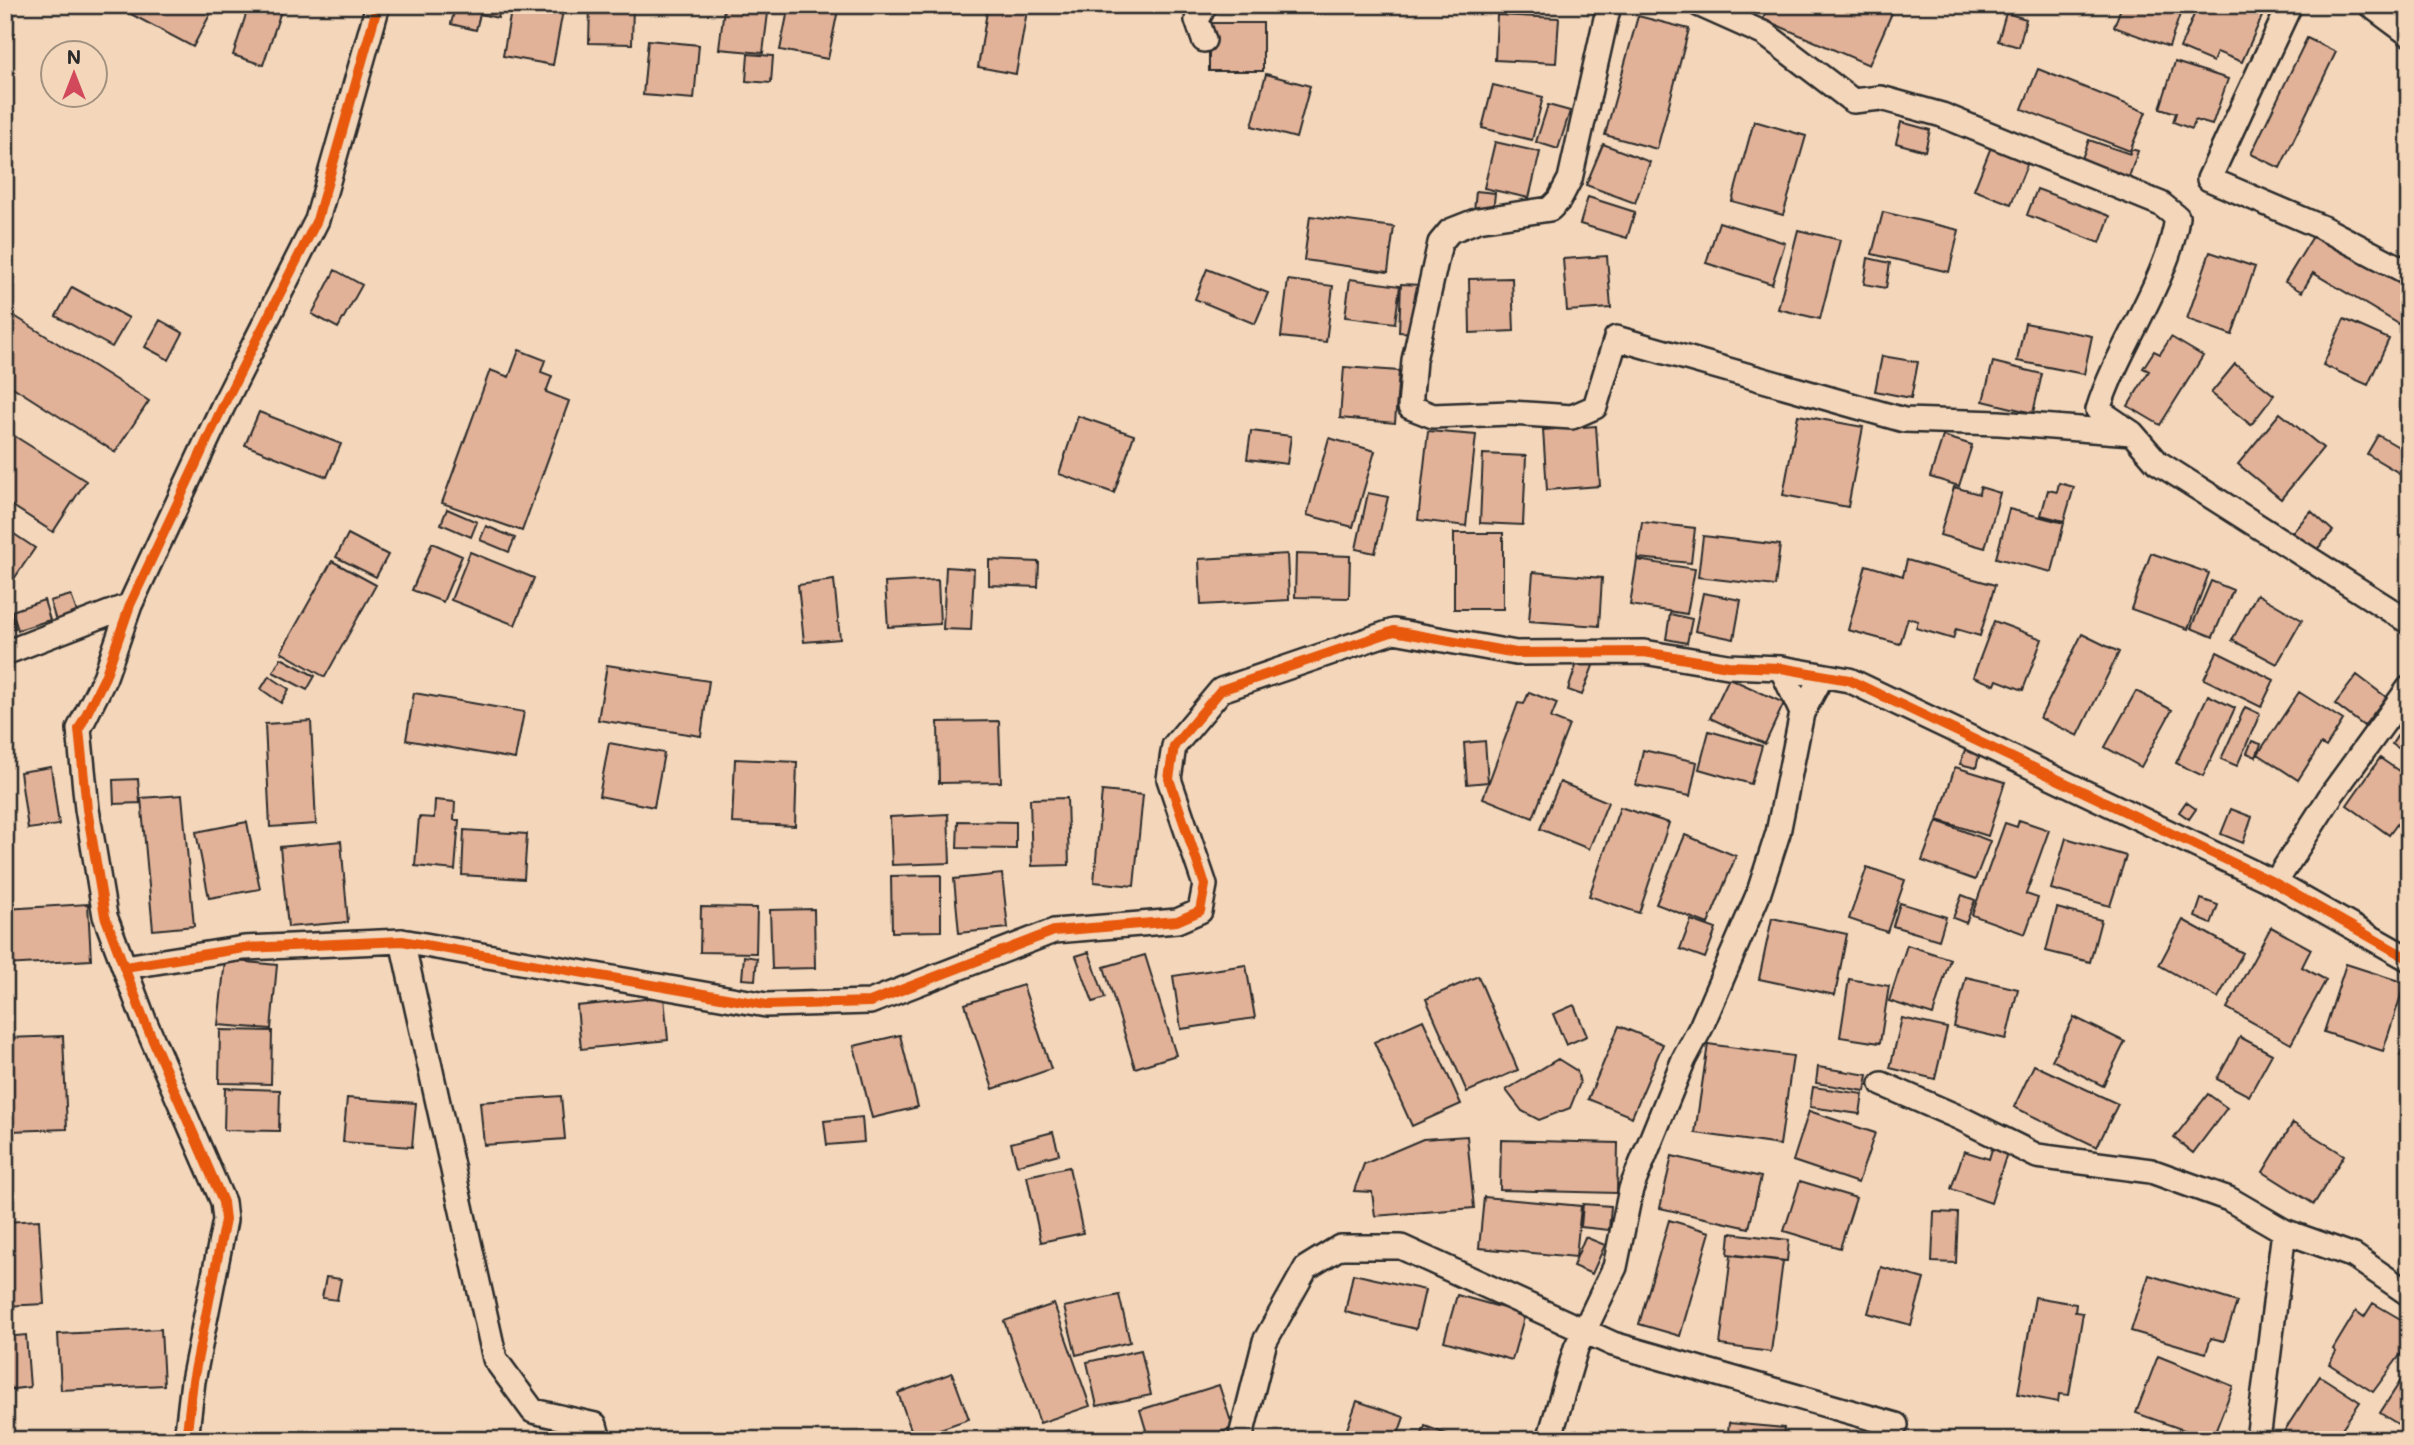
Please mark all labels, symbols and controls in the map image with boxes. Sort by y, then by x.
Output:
north arrow [38,38,108,108]
text: N [67,44,81,69]

